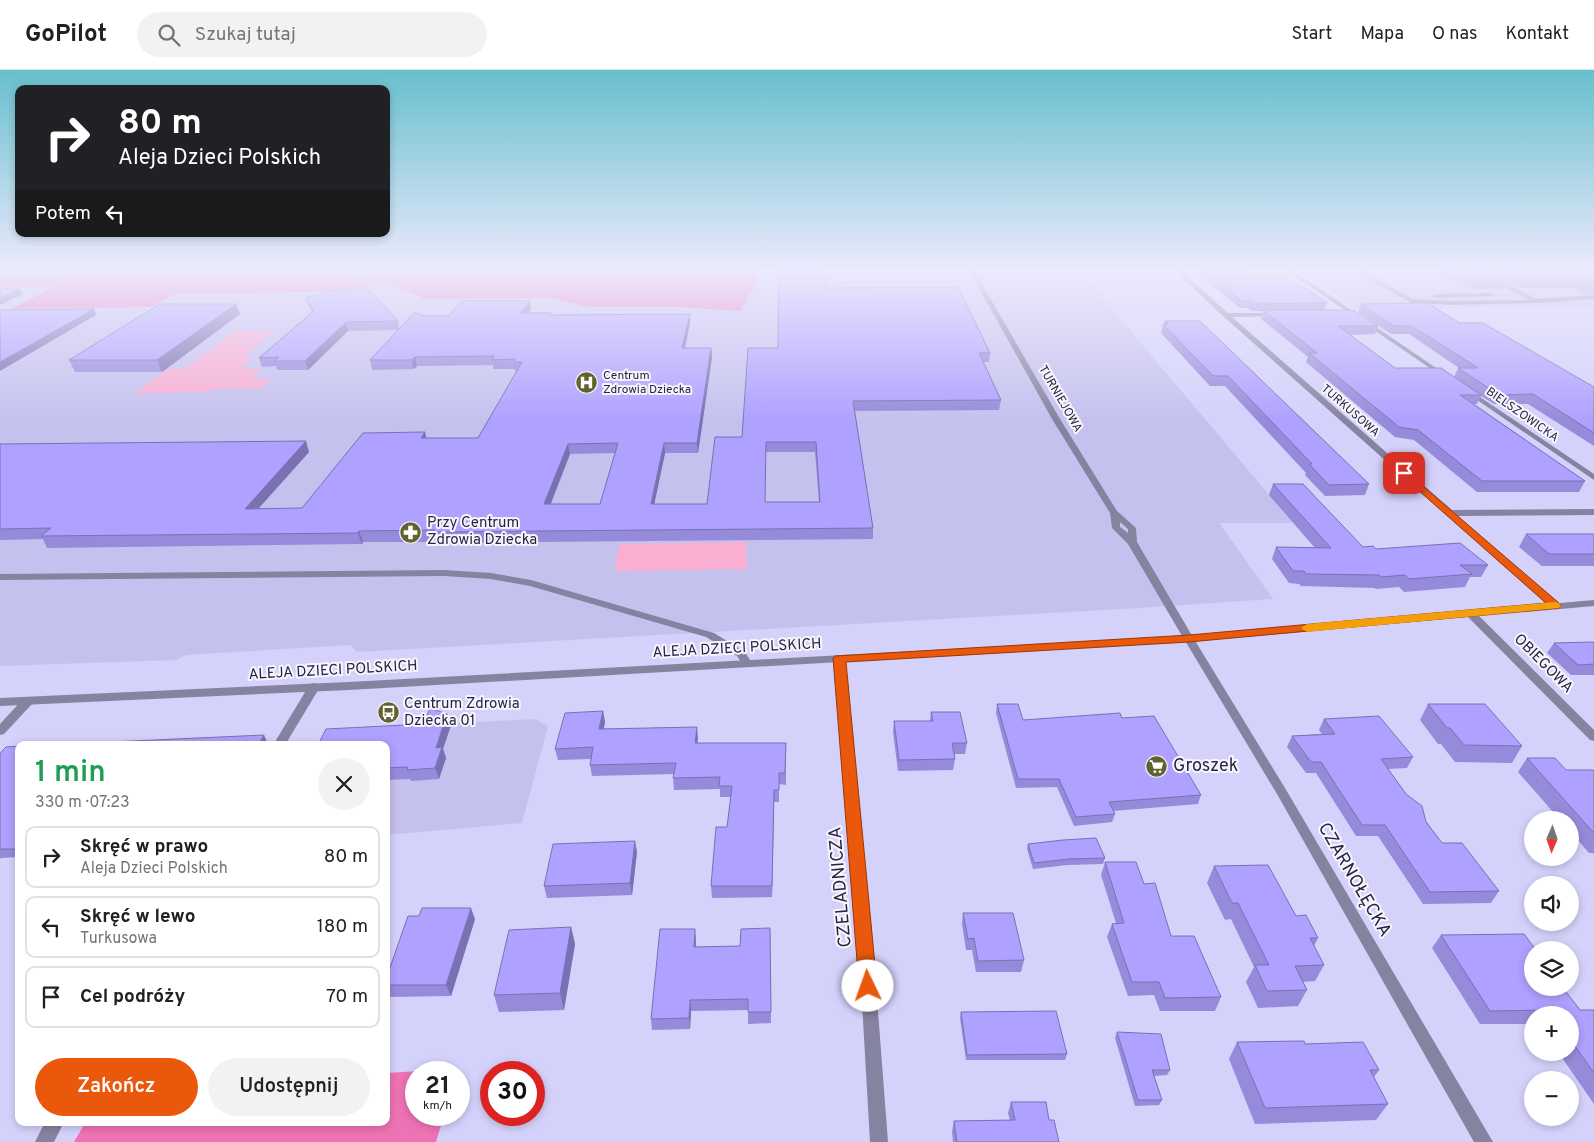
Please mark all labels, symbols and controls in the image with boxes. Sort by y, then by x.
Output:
search box [137,12,487,57]
text: GoPilot [25,20,107,50]
icon: search [155,21,183,49]
text: Szukaj tutaj [195,23,296,47]
text: Start [1291,23,1332,46]
text: Mapa [1360,23,1404,46]
text: O nas [1432,23,1477,46]
text: Kontakt [1505,23,1569,46]
text: 80 m [118,102,202,146]
icon: right [35,105,100,170]
text: Aleja Dzieci Polskich [118,145,321,172]
icon: left [101,200,129,228]
text: Potem [35,202,91,226]
street label: TURNIEJOWA [1034,363,1086,435]
place label: Centrum Zdrowia Dziecka [603,368,691,398]
hospital icon: Centrum Zdrowia Dziecka [575,371,599,395]
street label: TURKUSOWA [1317,381,1383,441]
street label: BIELSZOWICKA [1483,384,1561,446]
pin [1383,452,1425,494]
icon: arrive [1390,459,1418,487]
place label: Przy Centrum Zdrowia Dziecka [427,514,537,550]
pharmacy icon: Przy Centrum Zdrowia Dziecka [399,520,423,544]
street label: OBIEGOWA [1509,630,1577,698]
street label: ALEJA DZIECI POLSKICH [652,635,822,663]
street label: ALEJA DZIECI POLSKICH [248,657,418,685]
place label: Centrum Zdrowia Dziecka 01 [404,695,520,731]
bus stop icon: Centrum Zdrowia Dziecka 01 [376,701,400,725]
supermarket icon: Groszek [1145,754,1169,778]
text: 1 min [35,755,106,792]
place label: Groszek [1173,755,1238,778]
button: close [318,758,370,810]
text: 330 m · 07:23 [35,793,130,813]
north arrow [1524,811,1579,866]
map controls [1524,811,1579,1126]
street label: CZARNOŁĘCKA [1312,819,1396,941]
street label: CZELADNICZA [824,826,858,948]
text: Skręć w prawo [80,835,208,859]
icon: right [37,843,65,871]
text: 80 m [324,845,368,869]
text: Aleja Dzieci Polskich [80,859,228,879]
button: sound [1524,876,1579,931]
text: Skręć w lewo [80,905,195,929]
icon: left [37,913,65,941]
text: 180 m [317,915,368,939]
text: Turkusowa [80,929,157,949]
button: layers [1524,941,1579,996]
position arrow [841,959,893,1011]
icon: arrive [37,983,65,1011]
text: Cel podróży [80,985,185,1009]
text: 70 m [326,985,368,1009]
button: + [1524,1006,1579,1061]
button: Zakończ [35,1058,198,1116]
button: Udostępnij [208,1058,370,1116]
speed limit sign: 30 [480,1061,545,1126]
text: 21 [425,1071,450,1103]
button: − [1524,1071,1579,1126]
text: km/h [423,1098,452,1114]

